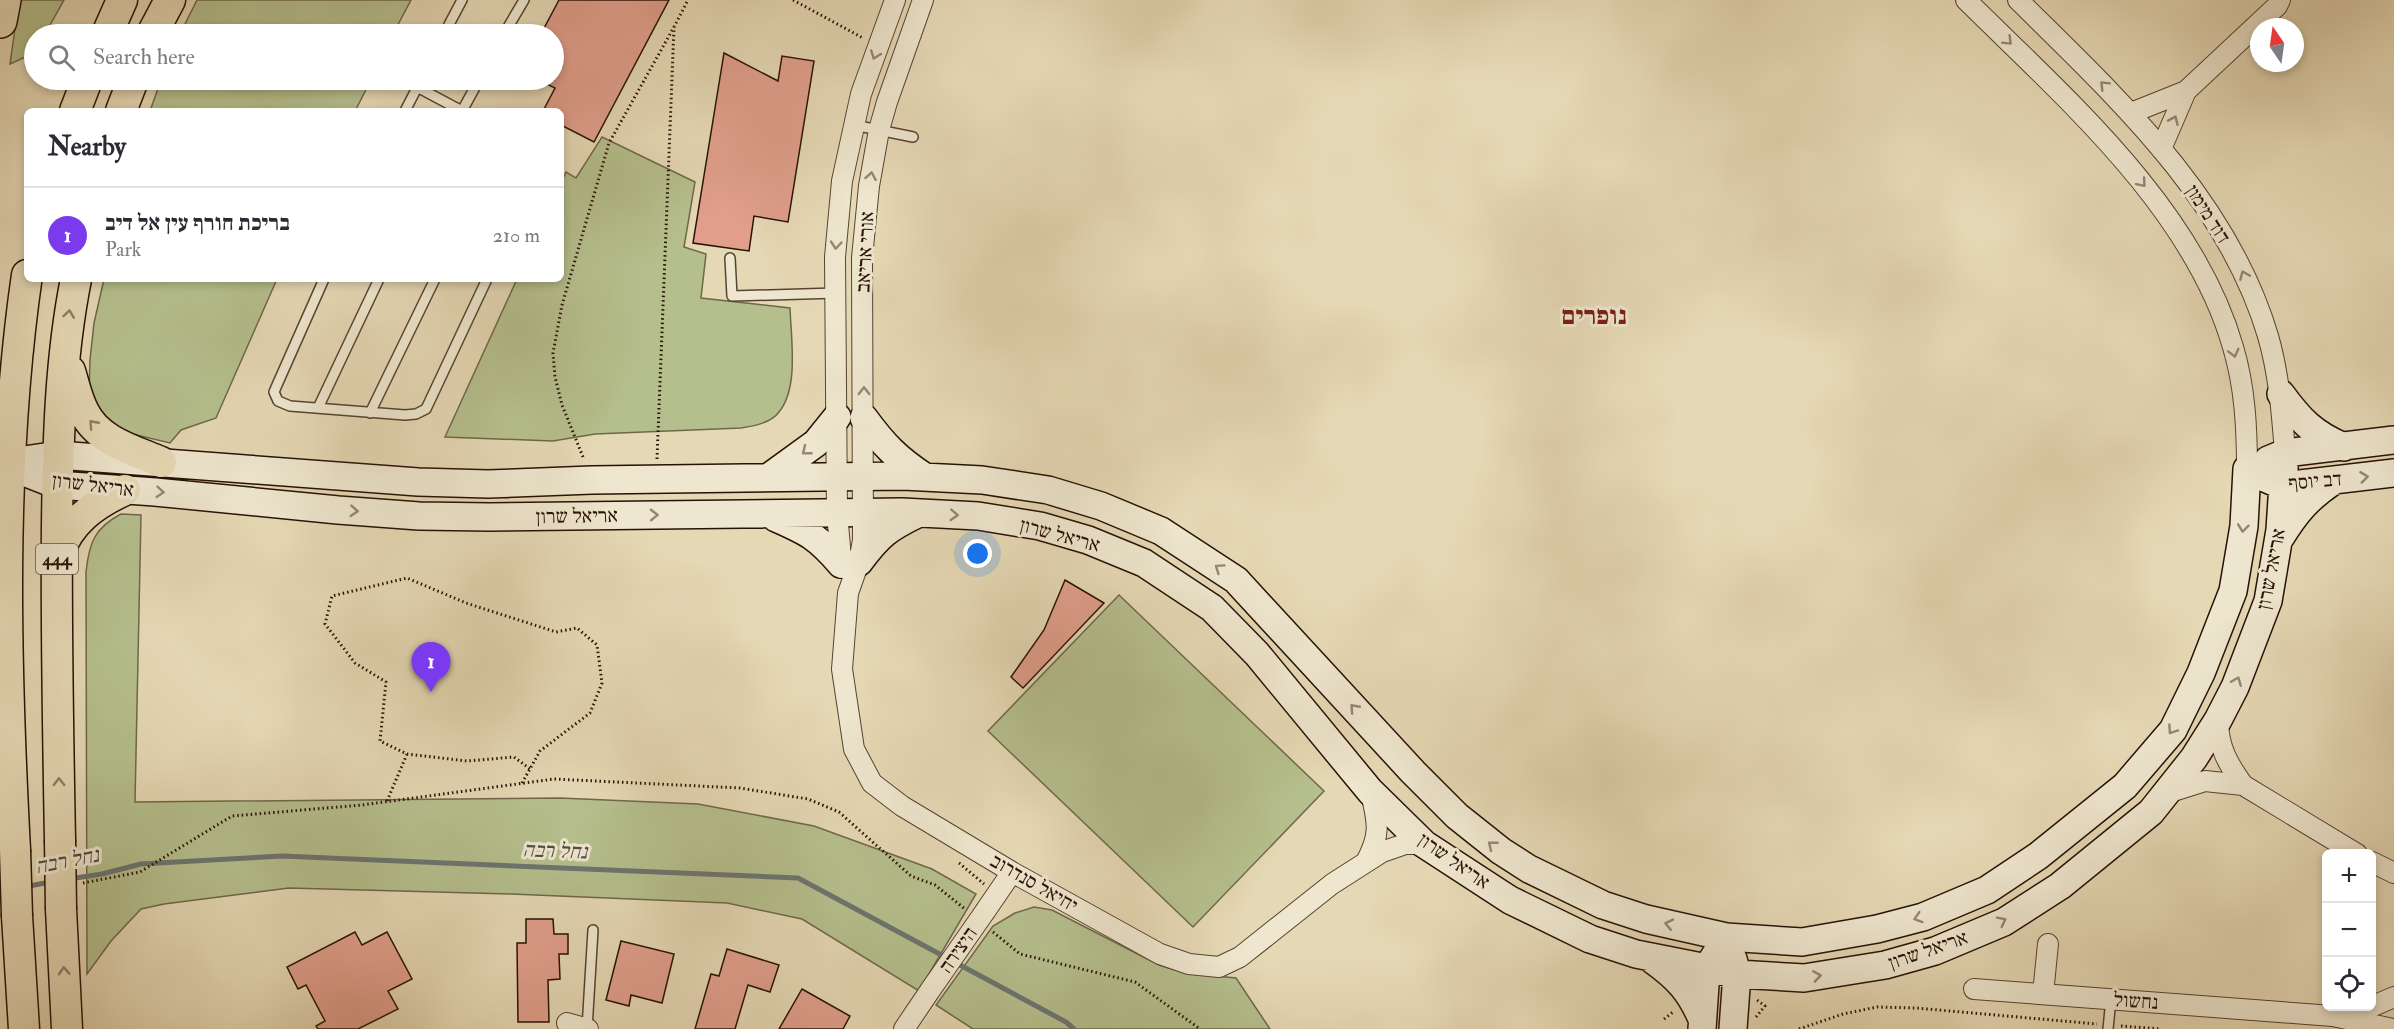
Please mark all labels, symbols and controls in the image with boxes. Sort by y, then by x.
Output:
north arrow [2250,18,2304,72]
search box [24,24,564,90]
one-way arrow [2000,34,2011,45]
icon: search [45,41,78,74]
text: Search here [93,43,195,71]
one-way arrow [869,49,882,60]
one-way arrow [2100,82,2111,93]
one-way arrow [2166,115,2178,126]
text: Nearby [48,131,126,163]
one-way arrow [864,171,877,181]
one-way arrow [2134,176,2145,187]
street label: דוד מימון [2180,180,2236,248]
text: בריכת חורף עין אל דיב [105,209,290,237]
street label: אורי אריאב [850,211,880,293]
text: 1 [64,223,71,248]
text: 210 m [493,223,540,248]
text: Park [105,237,141,262]
one-way arrow [830,241,843,250]
one-way arrow [2239,270,2251,281]
district label: נופרים [1561,300,1627,332]
one-way arrow [63,309,75,319]
one-way arrow [2227,348,2240,358]
one-way arrow [857,387,870,396]
one-way arrow [89,420,100,431]
one-way arrow [802,444,813,455]
street label: דב יוסף [2287,466,2343,496]
street label: אריאל שרון [51,468,135,502]
one-way arrow [2359,471,2368,483]
one-way arrow [156,485,165,498]
street label: אריאל שרון [536,503,618,529]
one-way arrow [350,505,359,518]
one-way arrow [950,508,959,521]
one-way arrow [650,509,659,521]
street label: אריאל שרון [1017,512,1103,558]
one-way arrow [2237,523,2250,532]
street label: אריאל שרון [2251,526,2291,612]
your location [963,539,992,568]
road number: 444 [36,544,78,574]
one-way arrow [1214,564,1225,575]
pin: 1 [412,642,450,692]
one-way arrow [2230,677,2242,688]
one-way arrow [1350,704,1361,714]
one-way arrow [2168,723,2179,734]
one-way arrow [52,777,65,786]
street label: אריאל שרון [1413,827,1495,895]
water label: נחל רבה [522,836,590,866]
water label: נחל רבה [33,841,103,880]
one-way arrow [1488,841,1499,852]
street label: יחיאל סנדרוב [986,848,1082,918]
map controls [2322,849,2376,1011]
button: + [2322,849,2376,903]
button: − [2322,903,2376,957]
one-way arrow [1913,911,1924,923]
one-way arrow [1996,917,2007,929]
one-way arrow [1664,919,1674,932]
street label: היצירה [933,922,983,978]
street label: אריאל שרון [1885,925,1971,975]
button: locate [2322,957,2376,1011]
one-way arrow [58,966,71,975]
one-way arrow [1812,971,1821,983]
street label: נחשול [2113,987,2159,1015]

